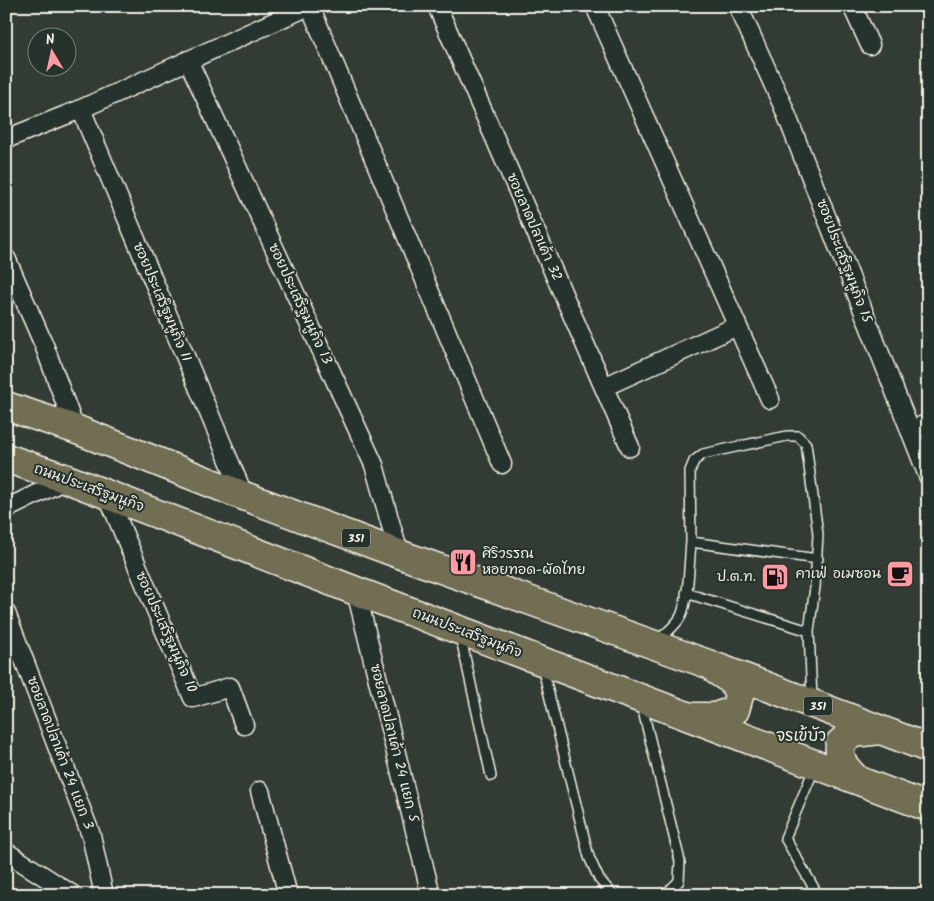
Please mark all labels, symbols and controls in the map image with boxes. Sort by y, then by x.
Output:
north arrow [28,28,78,78]
text: N [44,29,56,52]
street label: ซอยลาดปลาเค้า 32 [500,169,568,285]
street label: ซอยประเสริฐมนูกิจ 15 [810,196,878,328]
street label: ซอยประเสริฐมนูกิจ 11 [127,239,197,365]
street label: ซอยประเสริฐมนูกิจ 13 [262,240,338,368]
street label: ถนนประเสริฐมนูกิจ [31,458,147,518]
road number: 351 [342,528,370,548]
place label: ศิริวรรณ หอยทอด-ผัดไทย [482,543,586,581]
restaurant icon: ศิริวรรณ หอยทอด-ผัดไทย [448,547,478,577]
cafe icon: คาเฟ่ อเมซอน [885,559,915,589]
fuel station icon: ป.ต.ท. [760,562,790,592]
place label: คาเฟ่ อเมซอน [796,563,882,585]
place label: ป.ต.ท. [717,566,756,588]
street label: ซอยประเสริฐมนูกิจ 10 [129,568,203,696]
street label: ถนนประเสริฐมนูกิจ [409,602,525,664]
street label: ซอยลาดปลาเค้า 24 แยก 5 [364,662,425,826]
street label: ซอยลาดปลาเค้า 24 แยก 3 [21,673,99,833]
road number: 351 [804,696,832,716]
district label: จรเข้บัว [776,724,826,749]

